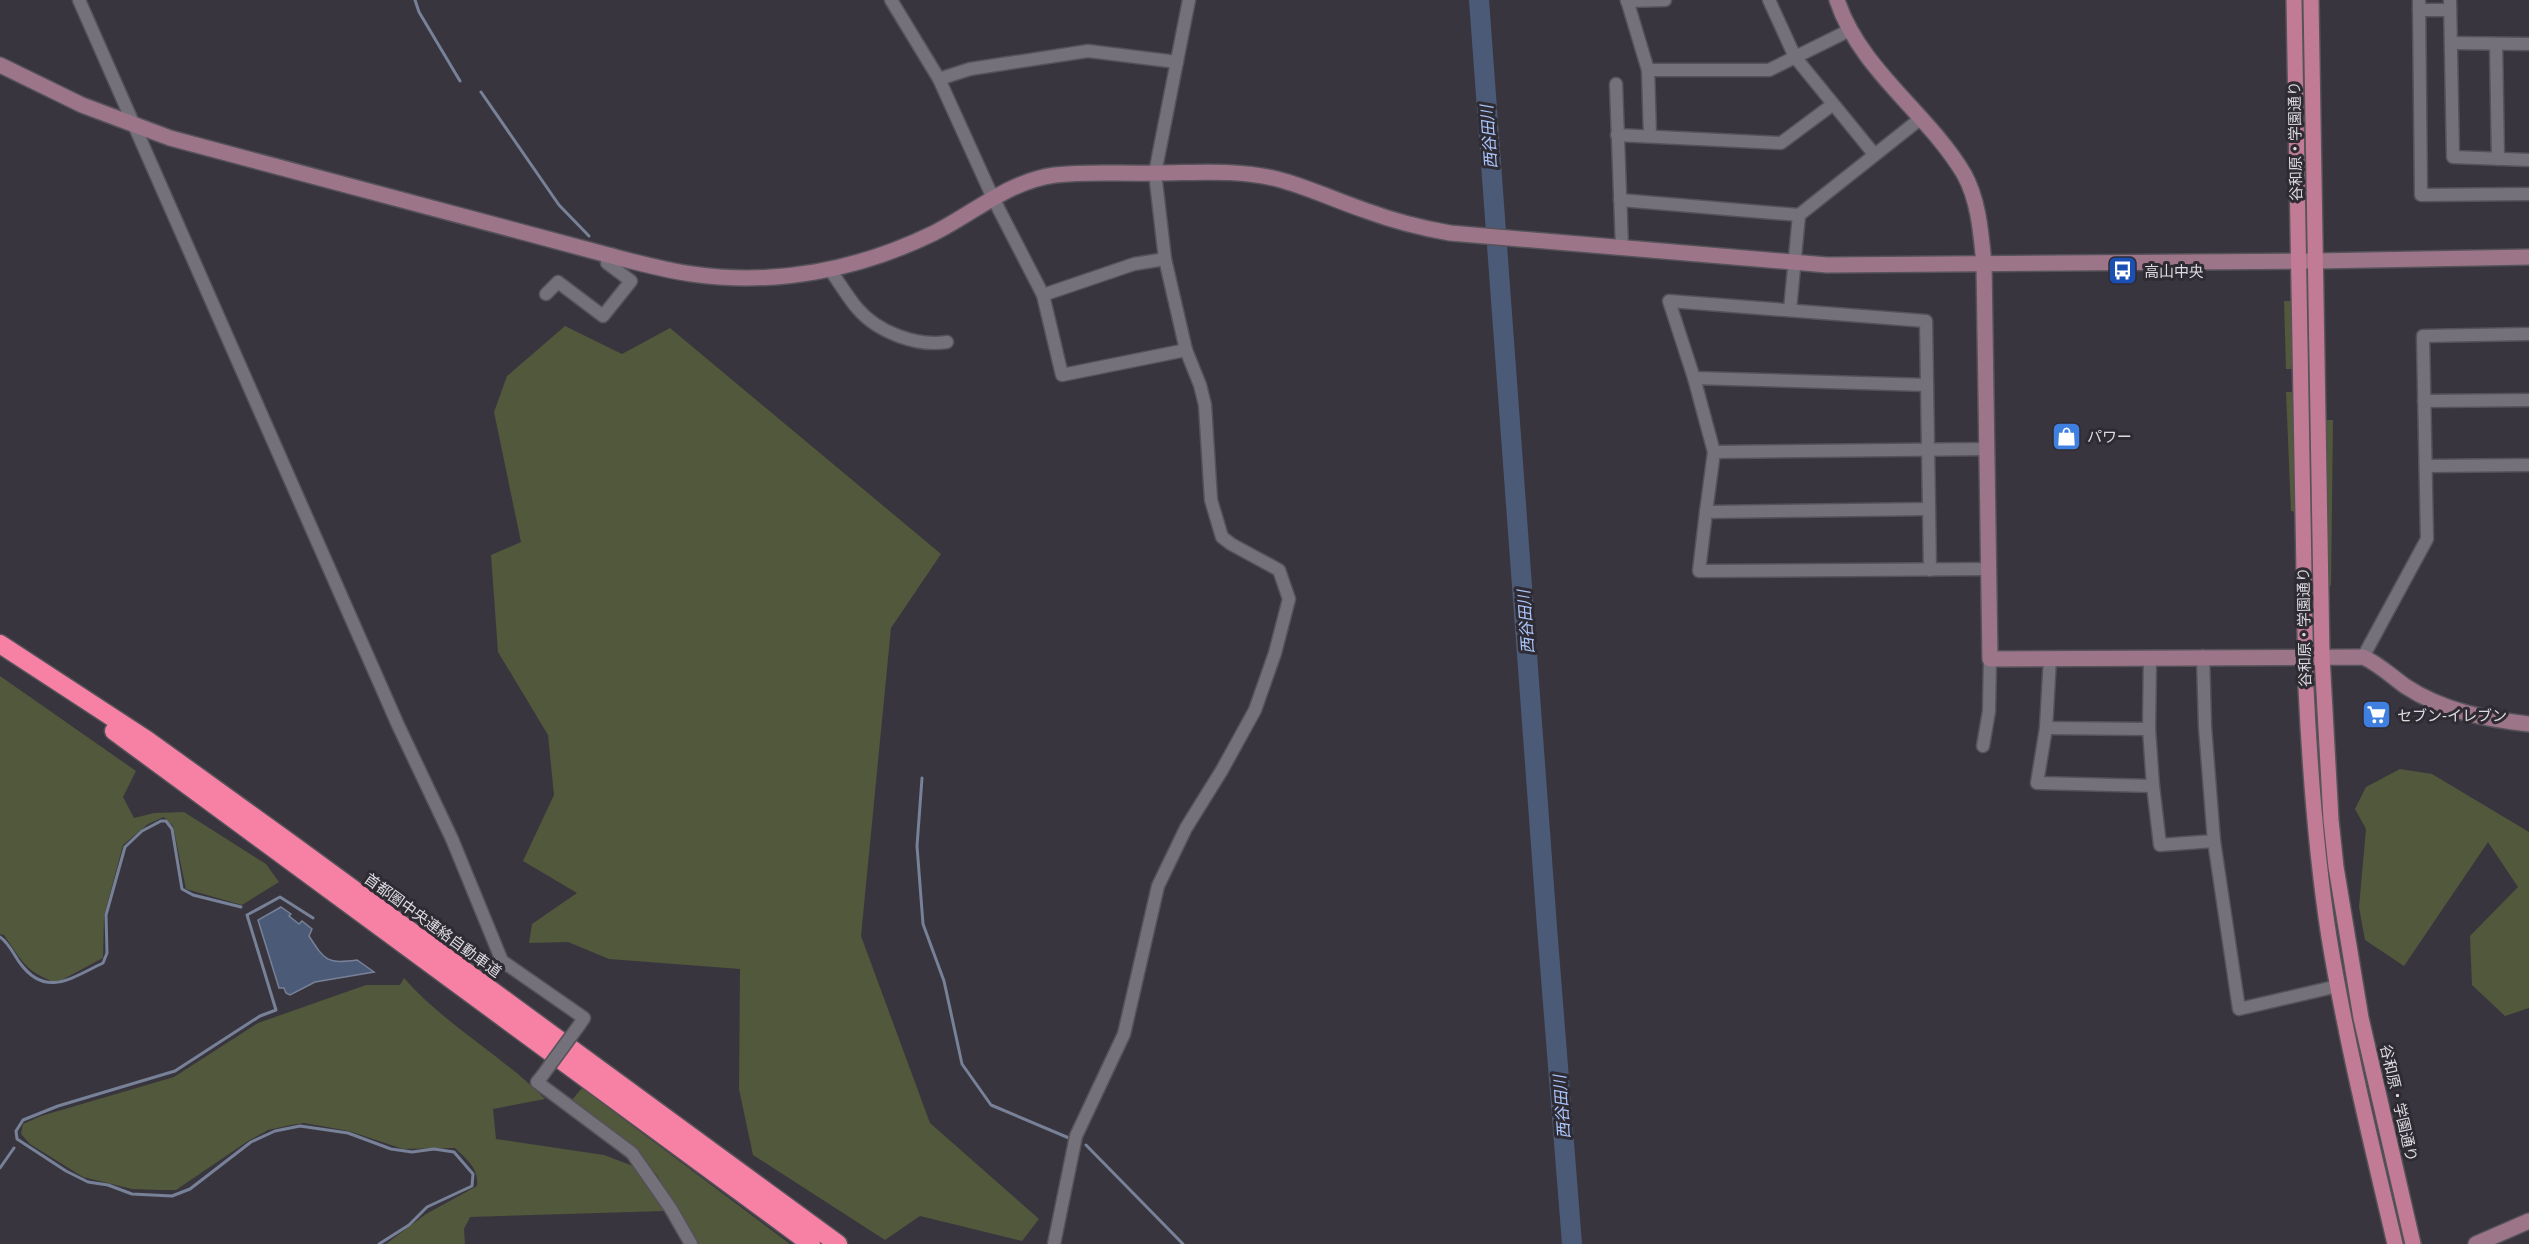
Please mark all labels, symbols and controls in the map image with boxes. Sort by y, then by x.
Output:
street label: 谷和原・学園通り [2285,81,2305,201]
water label: 西谷田川 [1478,102,1500,170]
bus stop icon: 高山中央 [2107,255,2139,287]
place label: 高山中央 [2144,263,2204,280]
shop icon: パワー [2050,420,2082,452]
place label: パワー [2087,428,2132,445]
street label: 谷和原・学園通り [2294,567,2314,687]
water label: 西谷田川 [1515,587,1537,655]
supermarket icon: セブン-イレブン [2360,699,2392,731]
place label: セブン-イレブン [2397,707,2507,724]
street label: 首都圏中央連絡自動車道 [361,870,505,980]
street label: 谷和原・学園通り [2377,1043,2421,1163]
water label: 西谷田川 [1551,1072,1573,1140]

